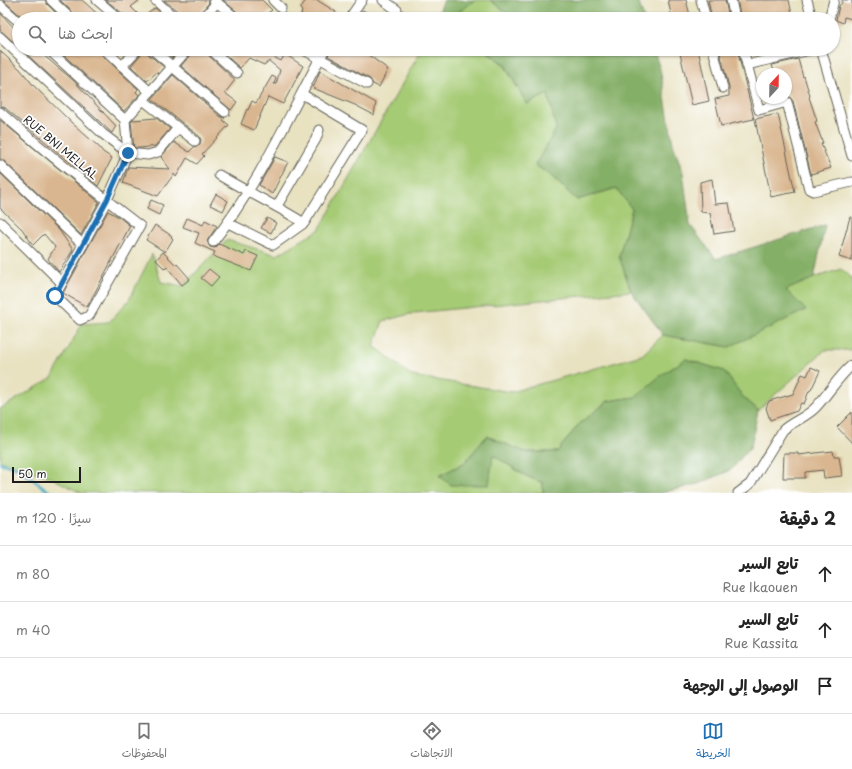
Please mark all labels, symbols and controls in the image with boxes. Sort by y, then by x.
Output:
search box [12,12,840,56]
text: ابحث هنا [58,21,113,44]
icon: search [26,23,48,45]
north arrow [756,68,792,104]
street label: RUE BNI MELLAL [20,111,102,184]
route end [119,144,137,162]
route start [46,287,64,305]
scale bar [12,465,81,484]
text: 50 m [18,465,47,482]
text: 2 دقيقة [779,505,836,531]
text: سيرًا · 120 m [16,508,91,527]
text: تابع السير [740,551,798,574]
icon: ahead [814,563,836,585]
text: 80 m [16,564,50,583]
text: Rue Ikaouen [722,577,798,596]
text: تابع السير [740,607,798,630]
icon: ahead [814,619,836,641]
text: 40 m [16,620,50,639]
text: Rue Kassita [725,633,798,652]
text: الوصول إلى الوجهة [683,673,798,696]
icon: arrive [814,675,836,697]
tab: المحفوظات [122,720,167,763]
tab: الاتجاهات [410,720,453,763]
tab: الخريطة [696,720,730,763]

